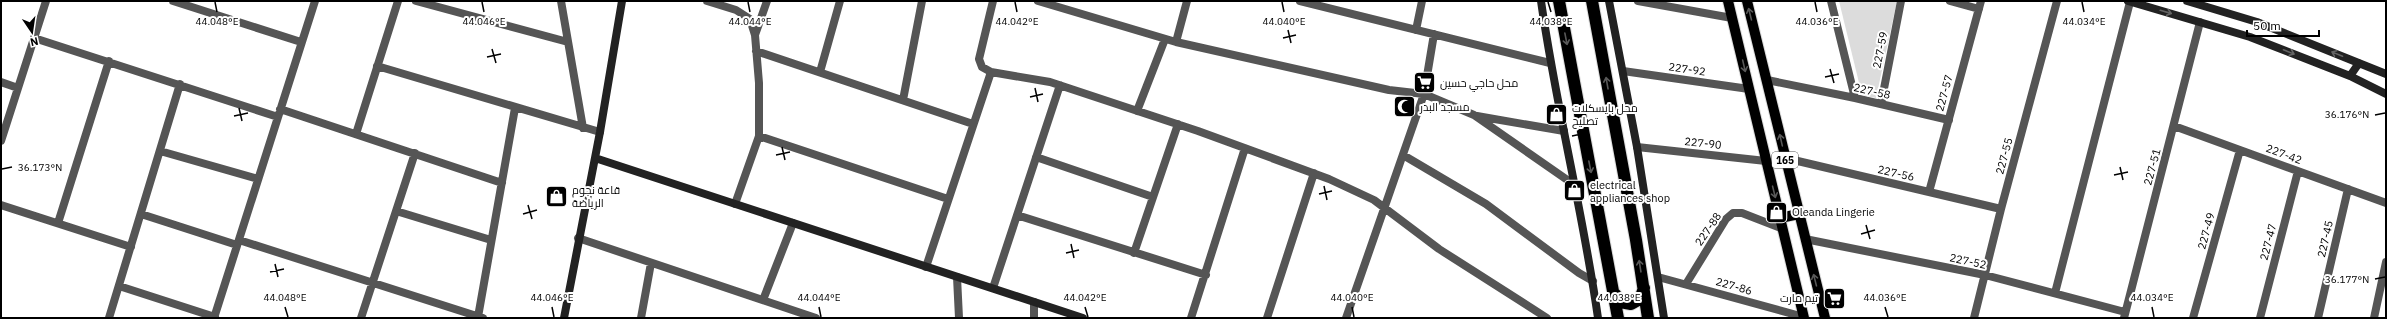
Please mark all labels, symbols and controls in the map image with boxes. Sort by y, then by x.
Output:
one-way arrow [1746,8,1754,21]
one-way arrow [2159,9,2172,16]
north arrow [12,12,52,52]
scale bar [2247,12,2319,38]
text: 44.048°E [195,15,239,28]
text: 44.046°E [462,15,506,28]
text: 44.044°E [728,15,772,28]
text: 44.042°E [995,15,1039,28]
text: 44.040°E [1262,15,1306,28]
text: 44.038°E [1529,15,1573,28]
text: 44.036°E [1795,15,1839,28]
text: 44.034°E [2062,15,2106,28]
text: 50 m [2253,18,2281,33]
street label: 227-59 [1870,30,1890,70]
one-way arrow [1563,32,1571,45]
text: N [29,34,40,49]
one-way arrow [2283,49,2295,57]
one-way arrow [2331,50,2343,57]
street label: 227-92 [1668,59,1706,79]
one-way arrow [1740,59,1748,72]
supermarket icon: محل حاجي حسین [1412,70,1438,96]
street label: 227-57 [1932,73,1956,113]
place label: محل حاجي حسین [1440,76,1518,92]
one-way arrow [1602,76,1610,89]
street label: 227-58 [1852,80,1892,102]
mosque icon: مسجد البدر [1392,94,1418,120]
place label: مسجد البدر [1419,100,1470,114]
shop icon: محل بايسكلات تصليح [1543,101,1569,127]
place label: محل بايسكلات تصليح [1572,101,1638,129]
text: 36.176°N [2325,108,2369,121]
street label: 227-90 [1684,134,1722,152]
one-way arrow [1777,134,1784,147]
street label: 227-55 [1992,136,2016,176]
street label: 227-42 [2264,141,2304,167]
street label: 227-51 [2140,147,2164,187]
road number: 165 [1772,152,1798,168]
one-way arrow [1587,160,1595,173]
text: 36.173°N [18,161,62,174]
street label: 227-56 [1876,162,1916,184]
shop icon: electrical appliances shop [1561,178,1587,204]
place label: electrical appliances shop [1590,178,1670,205]
shop icon: قاعة نجوم الرياضة [543,183,569,209]
place label: قاعة نجوم الرياضة [572,183,620,210]
one-way arrow [1771,186,1778,199]
shop icon: Oleanda Lingerie [1763,199,1789,225]
place label: Oleanda Lingerie [1792,205,1875,219]
street label: 227-88 [1692,210,1724,248]
street label: 227-49 [2194,211,2218,251]
street label: 227-45 [2314,219,2336,259]
street label: 227-47 [2257,222,2279,262]
street label: 227-52 [1948,250,1988,272]
one-way arrow [1636,260,1644,273]
text: 36.177°N [2325,273,2369,286]
street label: 227-86 [1714,274,1754,298]
one-way arrow [1811,274,1818,287]
supermarket icon: تیم مارت [1821,285,1847,311]
text: 44.048°E [263,291,307,304]
text: 44.046°E [530,291,574,304]
text: 44.044°E [797,291,841,304]
text: 44.042°E [1063,291,1107,304]
text: 44.040°E [1330,291,1374,304]
text: 44.038°E [1597,291,1641,304]
place label: تیم مارت [1780,291,1818,306]
text: 44.036°E [1863,291,1907,304]
text: 44.034°E [2130,291,2174,304]

